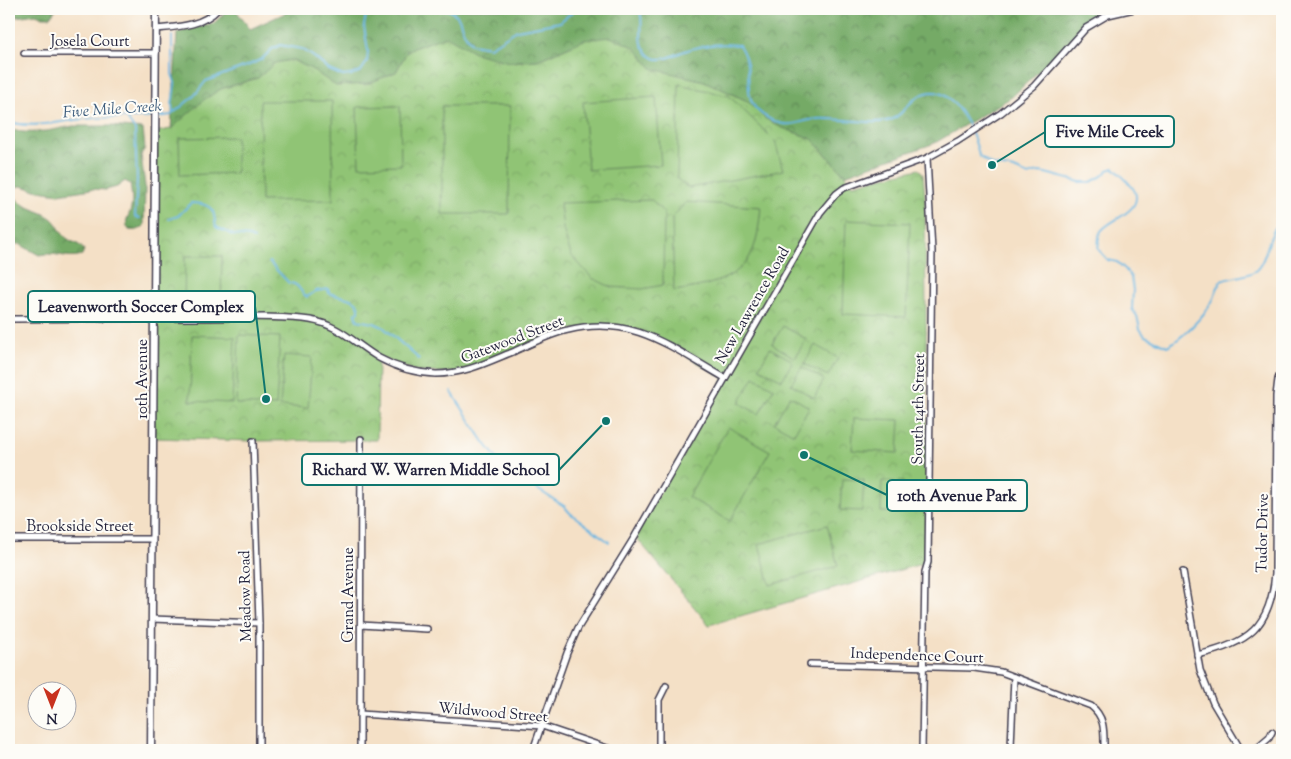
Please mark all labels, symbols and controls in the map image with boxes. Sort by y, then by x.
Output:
street label: Josela Court [50,32,129,53]
water label: Five Mile Creek [62,96,163,125]
callout: Five Mile Creek [1045,116,1174,147]
text: Five Mile Creek [1056,122,1165,145]
street label: New Lawrence Road [711,243,796,368]
callout: Leavenworth Soccer Complex [28,291,255,322]
text: Leavenworth Soccer Complex [38,297,244,320]
street label: Gatewood Street [458,311,567,370]
street label: 10th Avenue [133,339,154,419]
street label: South 14th Street [908,353,931,465]
callout: Richard W. Warren Middle School [302,454,559,485]
text: Richard W. Warren Middle School [312,460,550,483]
callout: 10th Avenue Park [887,480,1027,511]
text: 10th Avenue Park [897,486,1017,509]
street label: Tudor Drive [1252,493,1275,573]
street label: Brookside Street [27,517,133,538]
street label: Grand Avenue [339,547,360,643]
street label: Meadow Road [235,550,258,642]
street label: Independence Court [850,644,984,669]
north arrow [28,682,78,732]
street label: Wildwood Street [437,698,549,729]
text: N [46,707,58,727]

